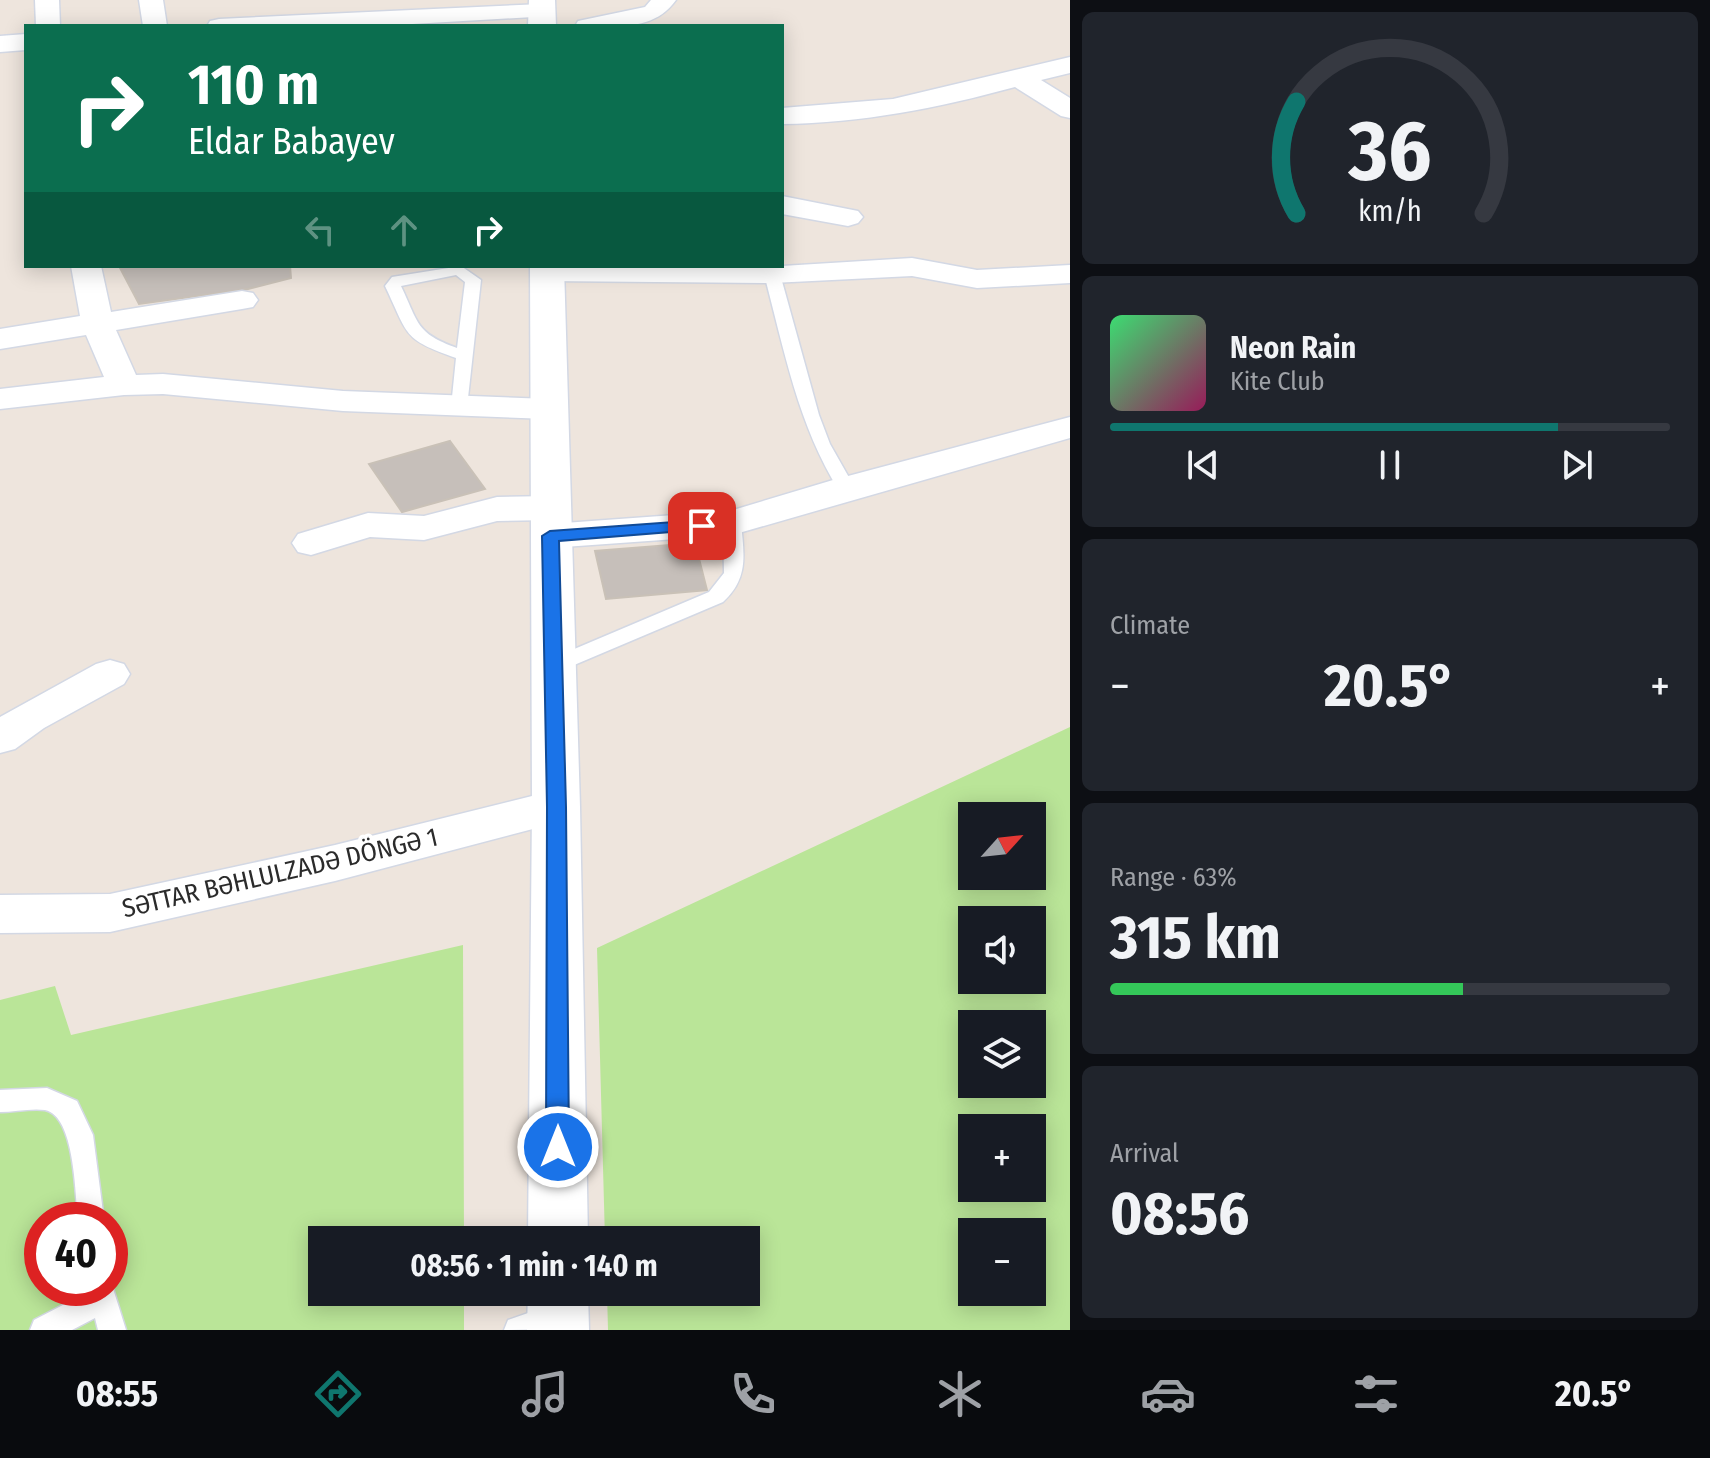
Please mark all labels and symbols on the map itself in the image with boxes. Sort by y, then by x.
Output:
pin [668,492,736,560]
north arrow [958,802,1046,890]
street label: SƏTTAR BƏHLULZADƏ DÖNGƏ 1 [119,822,441,924]
position arrow [516,1105,600,1189]
speed limit sign: 40 [24,1202,128,1306]

